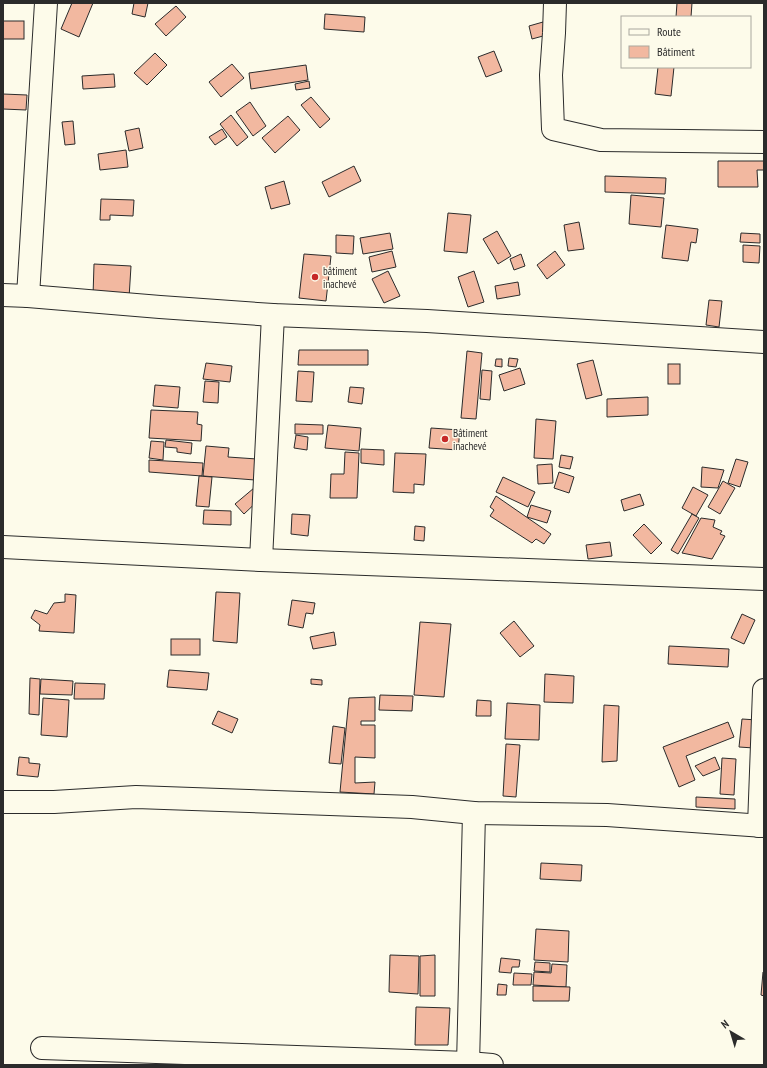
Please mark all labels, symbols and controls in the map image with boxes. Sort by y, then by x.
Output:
legend [621,16,751,68]
text: Route [657,24,681,39]
text: Bâtiment [657,44,695,59]
place label: bâtiment inachevé [323,264,357,291]
marker: bâtiment inachevé [310,272,320,282]
place label: Bâtiment inachevé [453,426,488,453]
marker: Bâtiment inachevé [440,434,450,444]
north arrow [711,1012,751,1052]
text: N [718,1017,732,1031]

